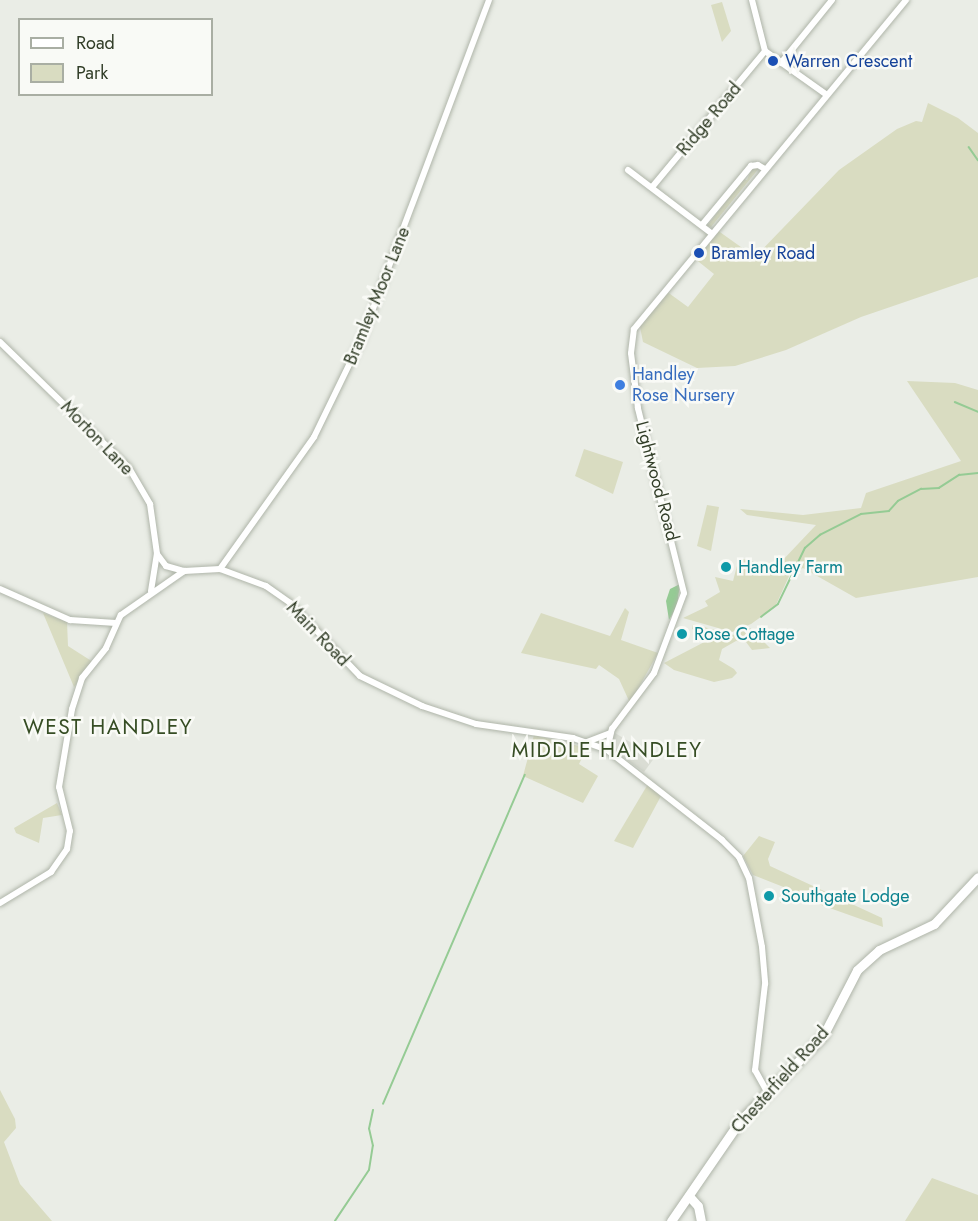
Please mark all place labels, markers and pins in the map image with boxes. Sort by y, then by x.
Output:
place label: Warren Crescent [785,50,912,72]
marker: Warren Crescent [766,54,780,68]
place label: Bramley Road [711,242,815,264]
marker: Bramley Road [692,246,706,260]
place label: Handley Rose Nursery [632,364,735,406]
marker: Handley Rose Nursery [613,378,627,392]
place label: Handley Farm [738,556,843,578]
marker: Handley Farm [719,560,733,574]
place label: Rose Cottage [694,623,795,645]
marker: Rose Cottage [675,627,689,641]
place label: Southgate Lodge [781,885,910,907]
marker: Southgate Lodge [762,889,776,903]

